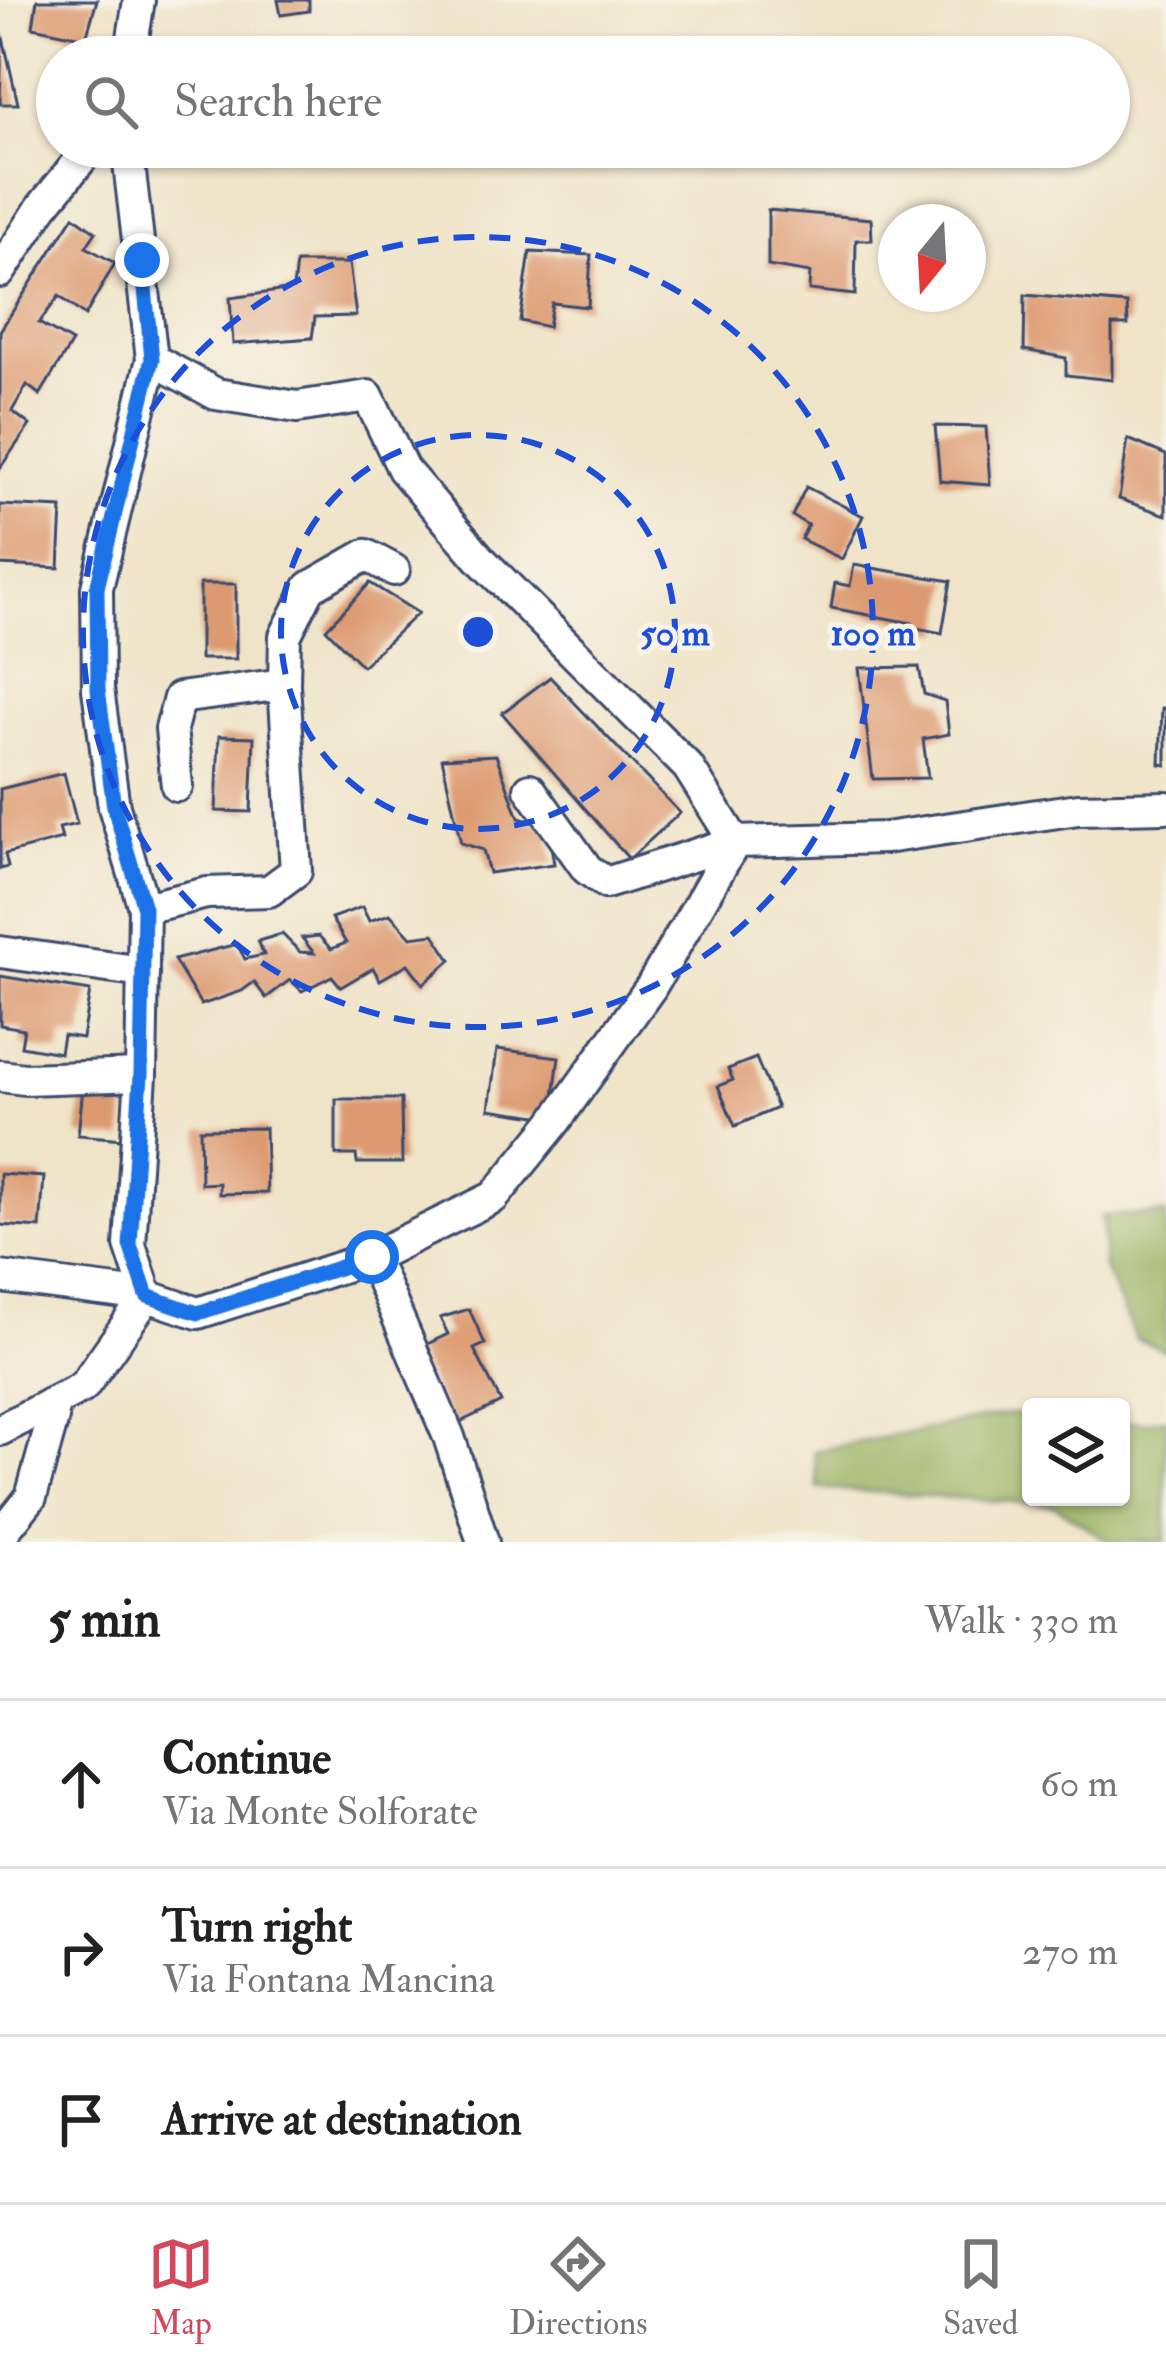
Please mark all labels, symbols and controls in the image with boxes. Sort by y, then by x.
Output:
search box [36,36,1130,168]
icon: search [78,69,144,135]
text: Search here [174,74,382,130]
north arrow [878,204,986,312]
route end [115,233,169,287]
centre of rings [457,611,499,653]
text: 50 m [640,611,710,656]
text: 100 m [830,611,916,656]
route start [345,1230,399,1284]
map controls [1022,1398,1130,1506]
button: layers [1022,1398,1130,1506]
text: 5 min [48,1588,161,1652]
text: Walk · 330 m [925,1596,1118,1645]
text: Continue [162,1731,331,1787]
icon: ahead [48,1751,114,1817]
text: 60 m [1040,1759,1118,1808]
text: Via Monte Solforate [162,1787,478,1836]
text: Turn right [162,1899,352,1955]
icon: right [48,1919,114,1985]
text: 270 m [1022,1927,1118,1976]
text: Via Fontana Mancina [162,1955,495,2004]
icon: arrive [48,2087,114,2153]
text: Arrive at destination [162,2092,522,2148]
tab: Map [148,2231,214,2344]
tab: Directions [509,2231,648,2344]
tab: Saved [943,2231,1018,2344]

